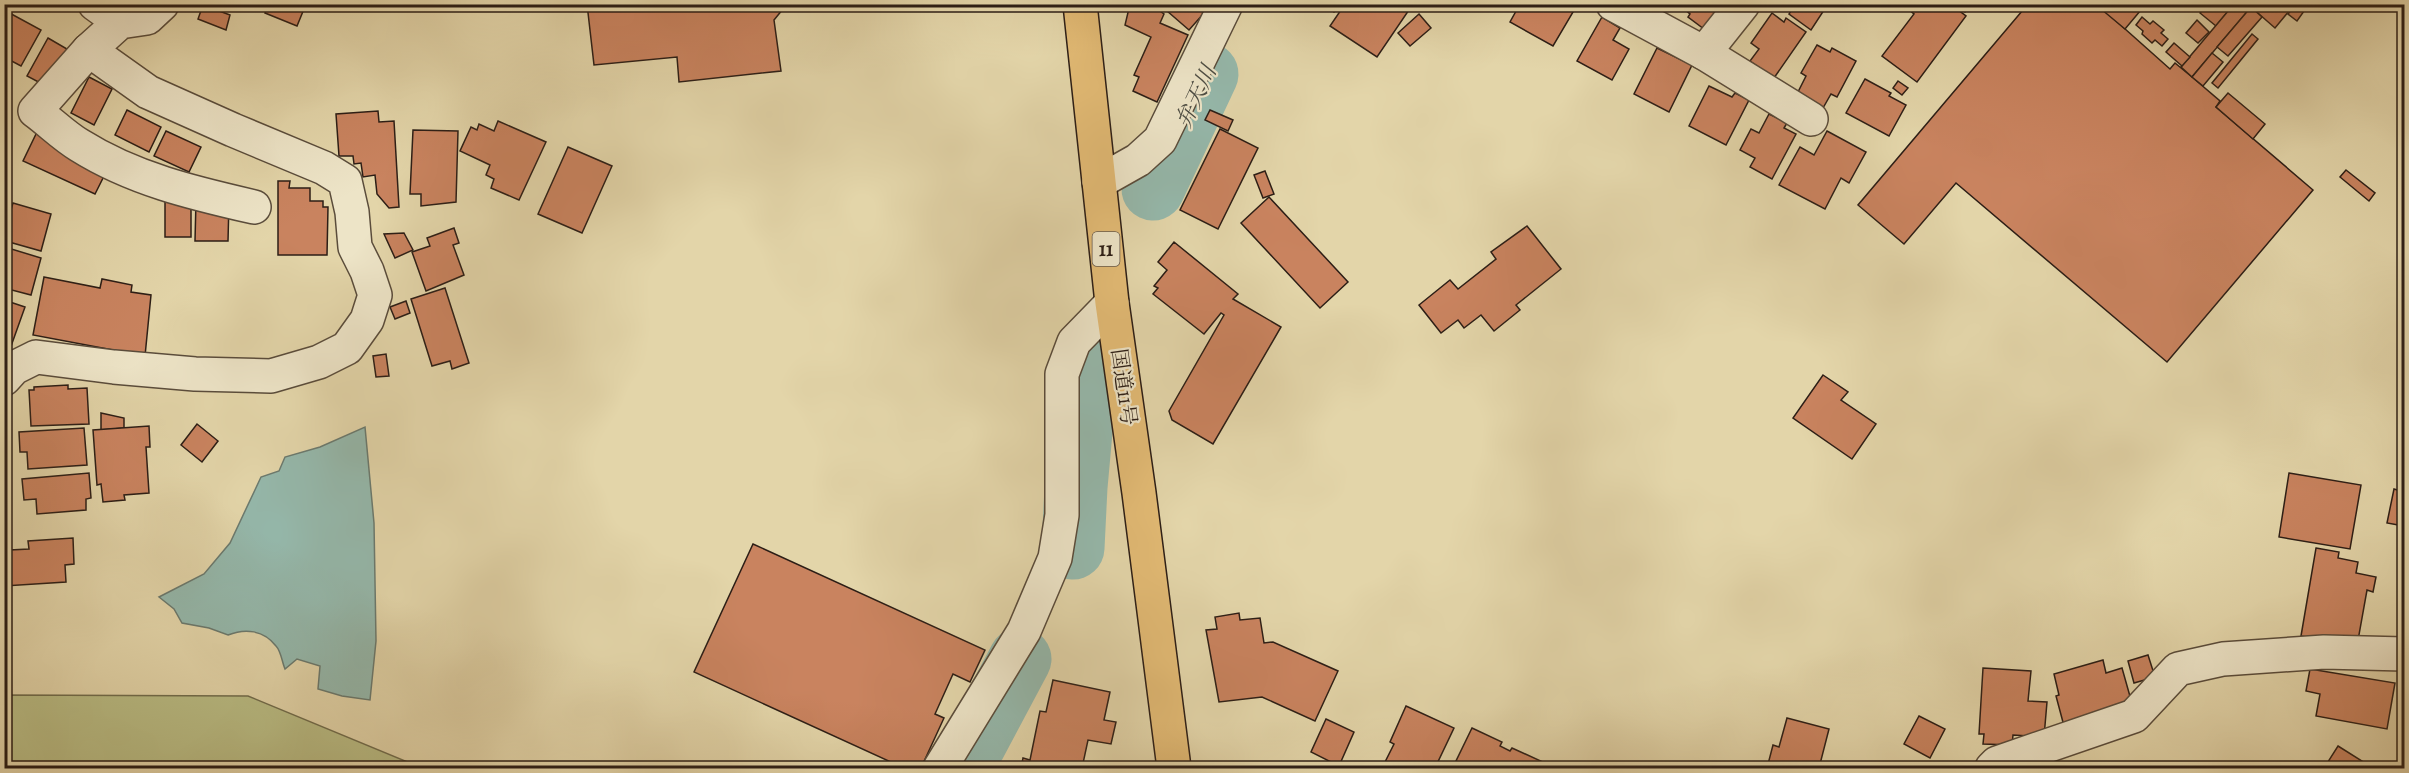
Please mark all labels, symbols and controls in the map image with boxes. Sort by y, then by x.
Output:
water label: 弁天川 [1168,59,1224,133]
road number: 11 [1092,232,1120,266]
street label: 国道11号 [1105,347,1143,427]

